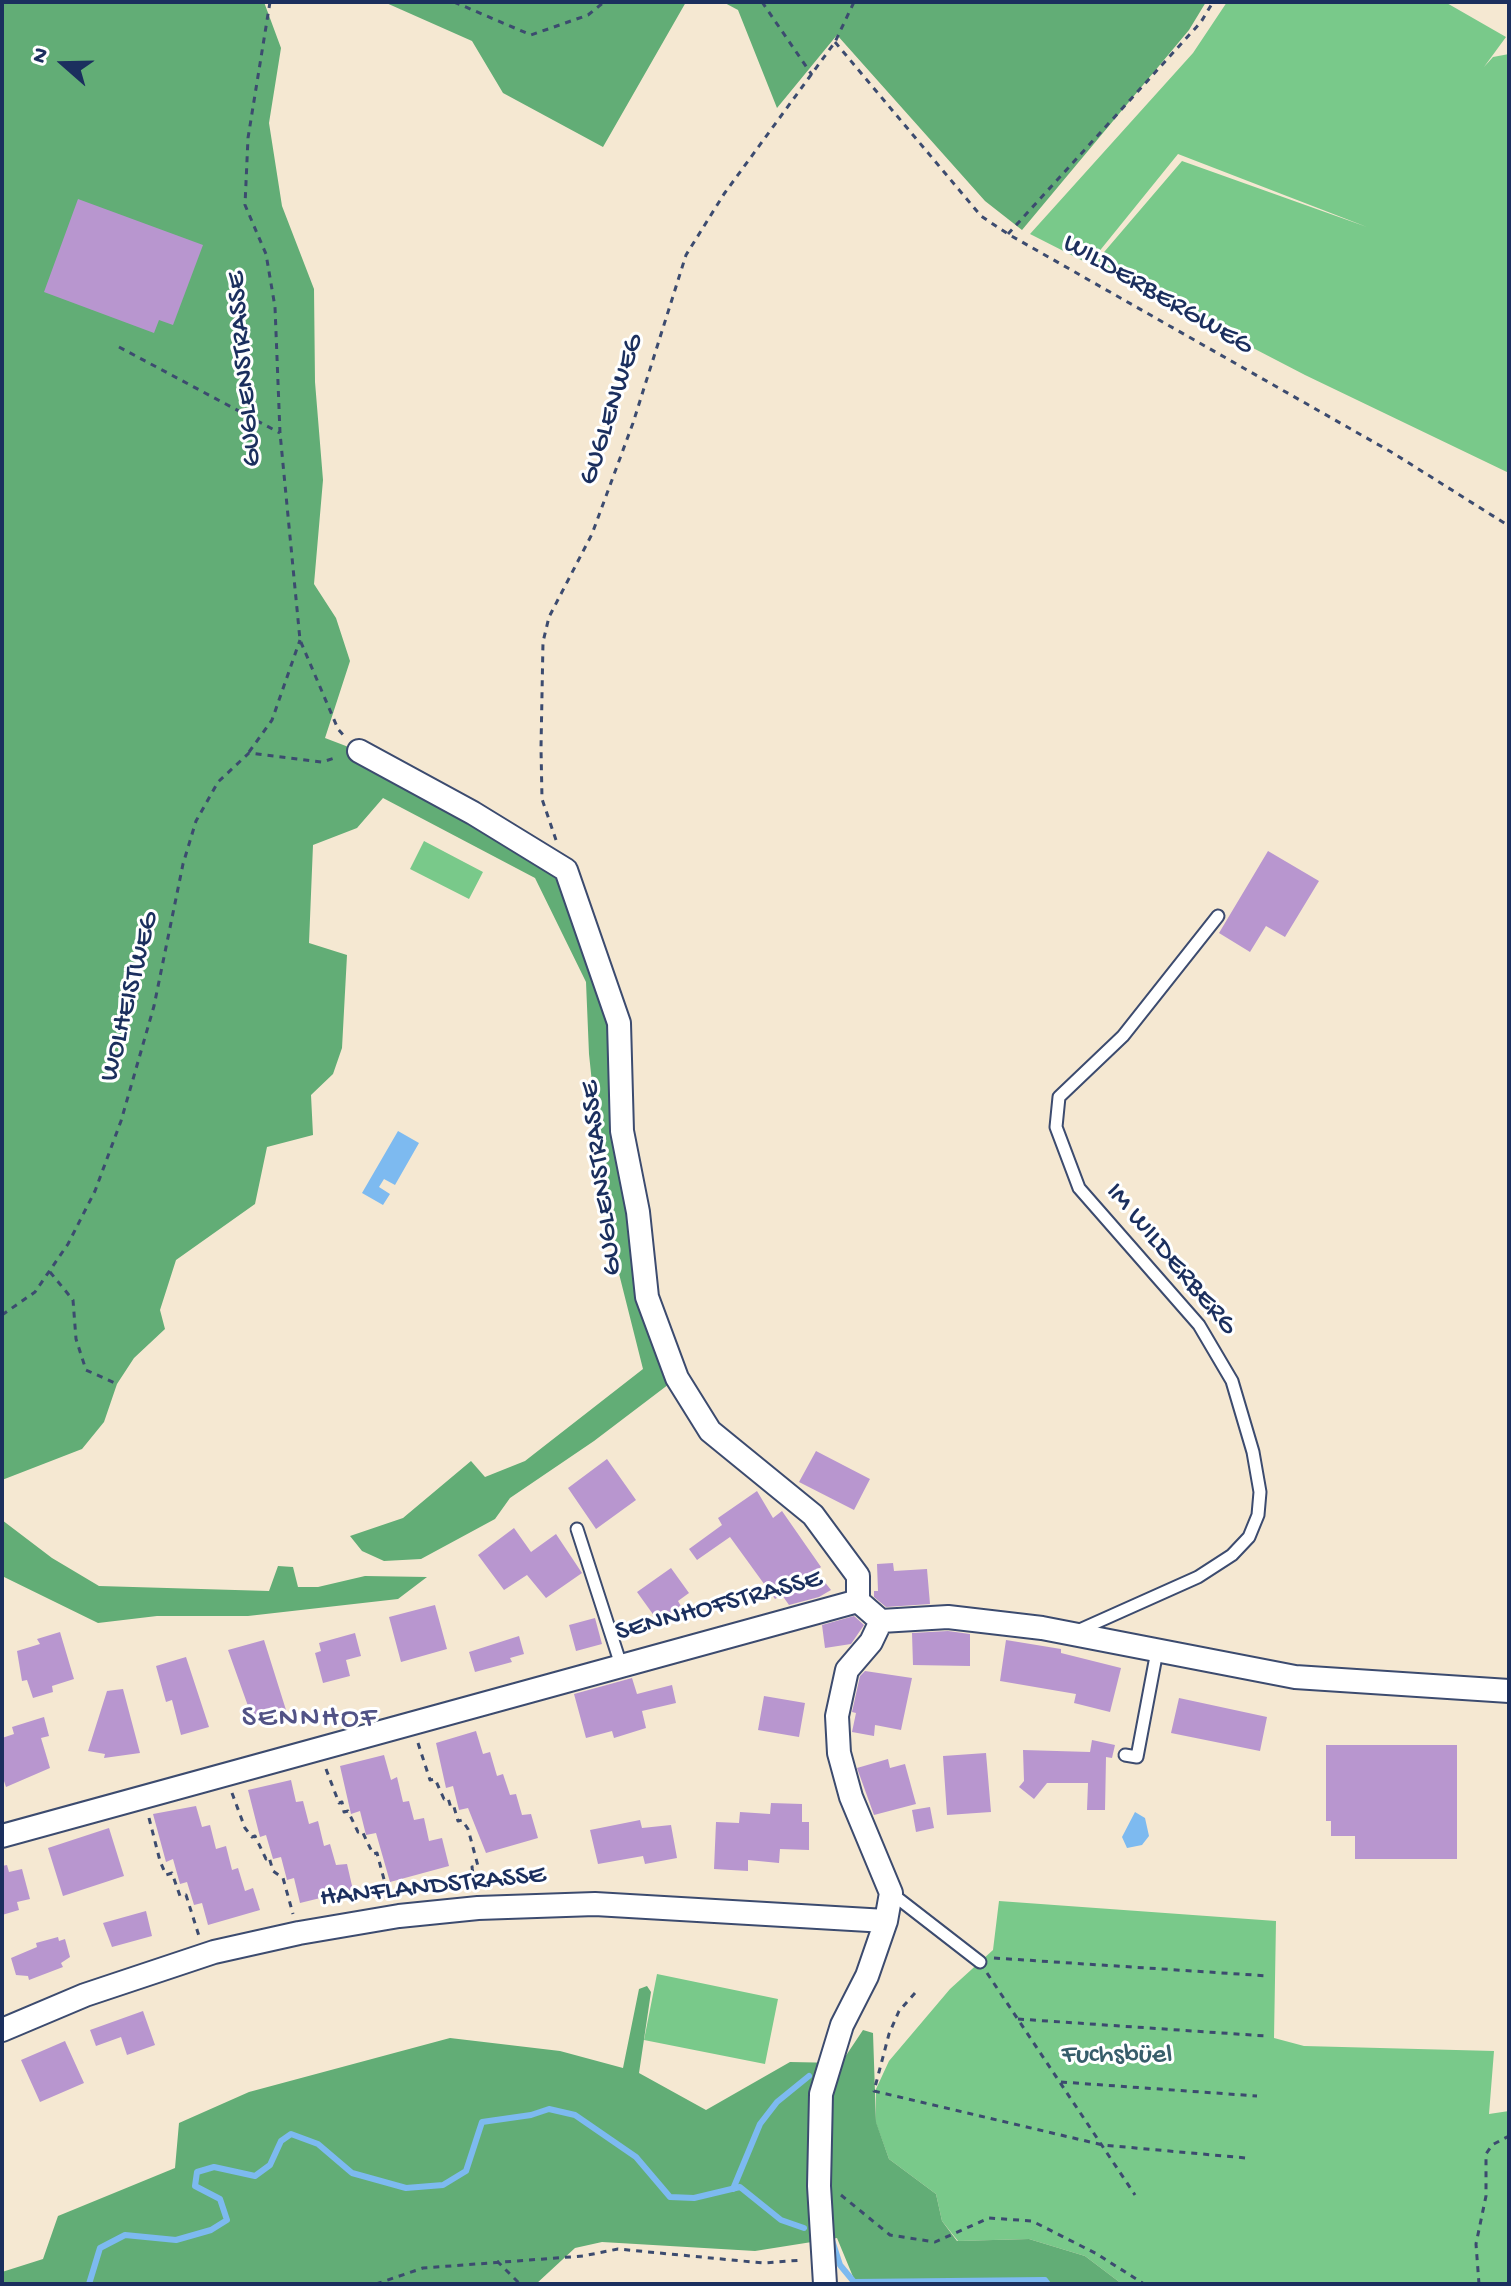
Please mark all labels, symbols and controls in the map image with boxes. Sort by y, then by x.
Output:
north arrow [24,24,104,104]
text: N [27,45,56,67]
street label: WILDERBERGWEG [1056,228,1258,364]
street label: GUGLENSTRASSE [221,270,271,468]
street label: GUGLENWEG [573,330,653,490]
street label: WOLHEISTWEG [94,909,168,1085]
street label: GUGLENSTRASSE [574,1079,632,1277]
street label: IM WILDERBERG [1097,1177,1243,1343]
street label: SENNHOFSTRASSE [612,1563,826,1651]
district label: SENNHOF [242,1702,378,1738]
street label: HANFLANDSTRASSE [318,1859,548,1917]
park label: Fuchsbüel [1062,2040,1172,2074]

